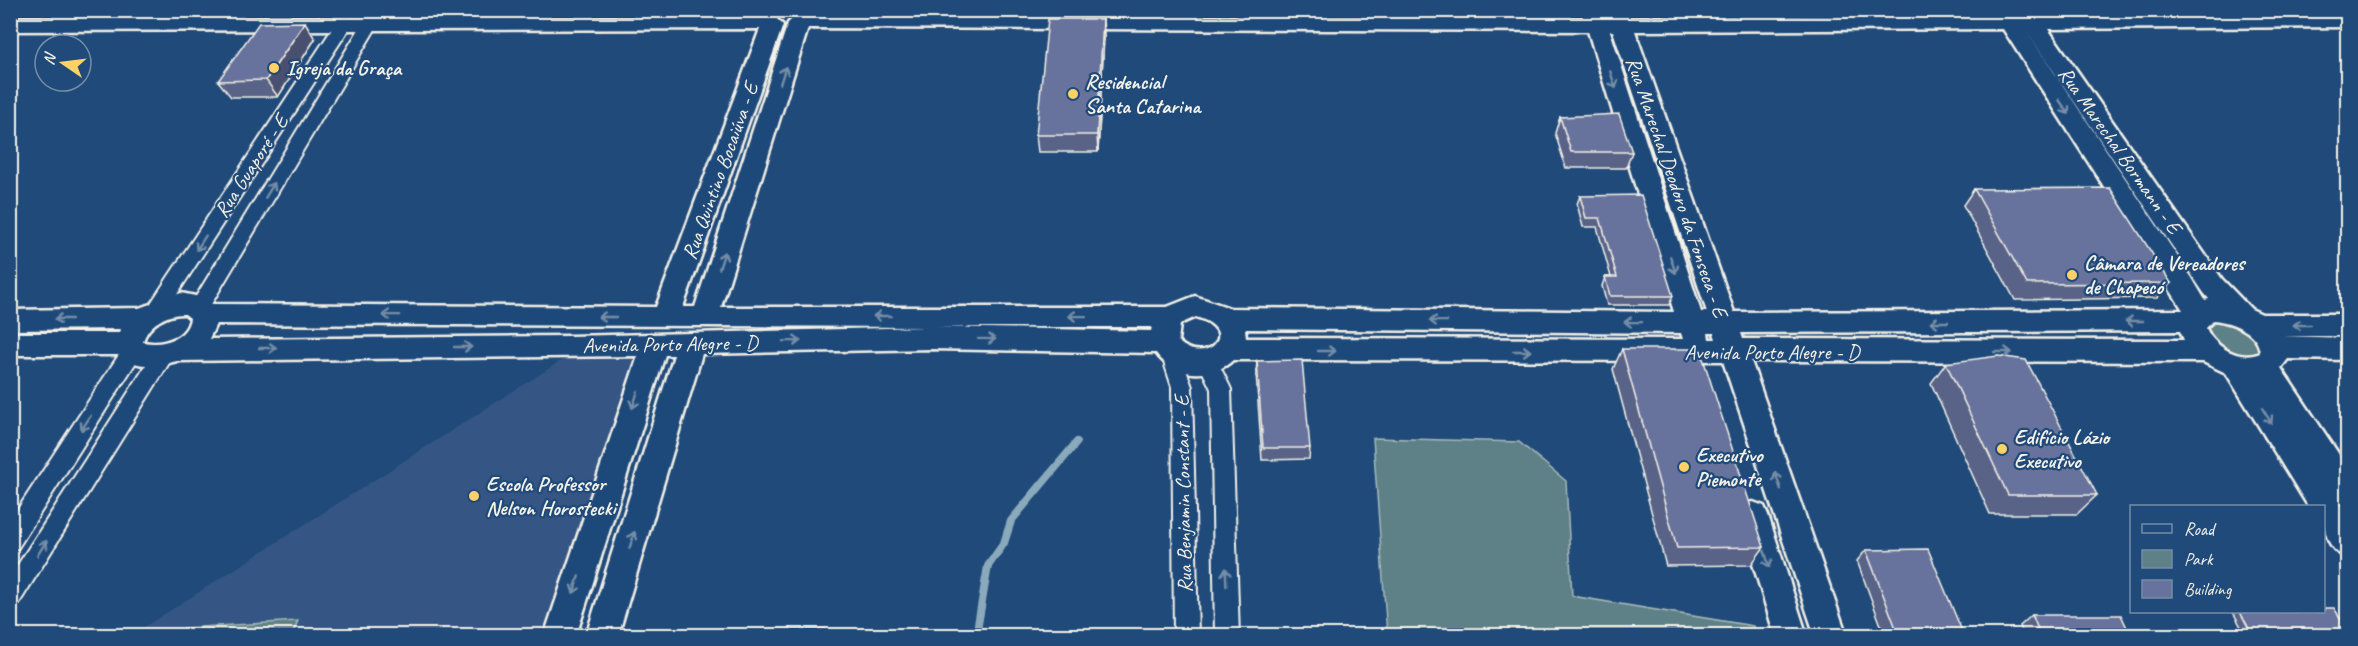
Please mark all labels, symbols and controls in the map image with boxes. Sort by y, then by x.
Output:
north arrow [33,33,93,93]
text: N [39,49,61,67]
street label: Rua Marechal Deodoro da Fonseca - E [1620,54,1735,323]
place label: Igreja da Graça [286,55,403,81]
marker: Igreja da Graça [267,61,281,75]
street label: Rua Marechal Bormann - E [2053,62,2189,241]
one-way arrow [779,66,790,85]
place label: Residencial Santa Catarina [1085,69,1203,119]
one-way arrow [1609,70,1620,89]
street label: Rua Quintino Bocaiúva - E [676,76,765,263]
marker: Residencial Santa Catarina [1066,87,1080,101]
one-way arrow [2058,98,2071,115]
street label: Rua Guaporé - E [208,107,295,222]
one-way arrow [264,182,276,199]
one-way arrow [195,234,207,250]
place label: Câmara de Vereadores de Chapecó [2084,250,2247,300]
one-way arrow [718,251,729,270]
one-way arrow [1668,255,1679,274]
marker: Câmara de Vereadores de Chapecó [2065,268,2079,282]
one-way arrow [382,309,402,321]
one-way arrow [872,310,892,322]
one-way arrow [1067,310,1087,322]
one-way arrow [598,311,618,323]
one-way arrow [54,313,74,325]
one-way arrow [1428,315,1448,326]
one-way arrow [2124,315,2144,327]
one-way arrow [1623,316,1643,328]
one-way arrow [1929,316,1949,328]
one-way arrow [2293,319,2313,331]
street label: Avenida Porto Alegre - D [582,329,760,359]
one-way arrow [977,333,997,345]
one-way arrow [782,335,802,347]
street label: Avenida Porto Alegre - D [1685,339,1861,365]
one-way arrow [452,341,472,353]
one-way arrow [257,342,277,354]
one-way arrow [1316,345,1336,357]
one-way arrow [1511,345,1531,357]
one-way arrow [1992,346,2012,358]
one-way arrow [629,390,640,409]
street label: Rua Benjamin Constant - E [1168,392,1198,593]
one-way arrow [2262,407,2274,424]
one-way arrow [80,415,92,431]
place label: Edifício Lázio Executivo [2014,424,2112,474]
place label: Executivo Piemonte [1696,442,1764,492]
marker: Edifício Lázio Executivo [1995,442,2009,456]
marker: Executivo Piemonte [1677,460,1691,474]
place label: Escola Professor Nelson Horostecki [486,471,618,521]
one-way arrow [1772,472,1783,491]
marker: Escola Professor Nelson Horostecki [467,489,481,503]
legend [2130,505,2325,613]
text: Road [2184,518,2217,540]
one-way arrow [627,531,638,550]
one-way arrow [36,540,48,557]
text: Park [2184,548,2214,570]
one-way arrow [1762,549,1773,568]
one-way arrow [1220,568,1231,588]
one-way arrow [570,575,581,594]
text: Building [2184,578,2233,600]

